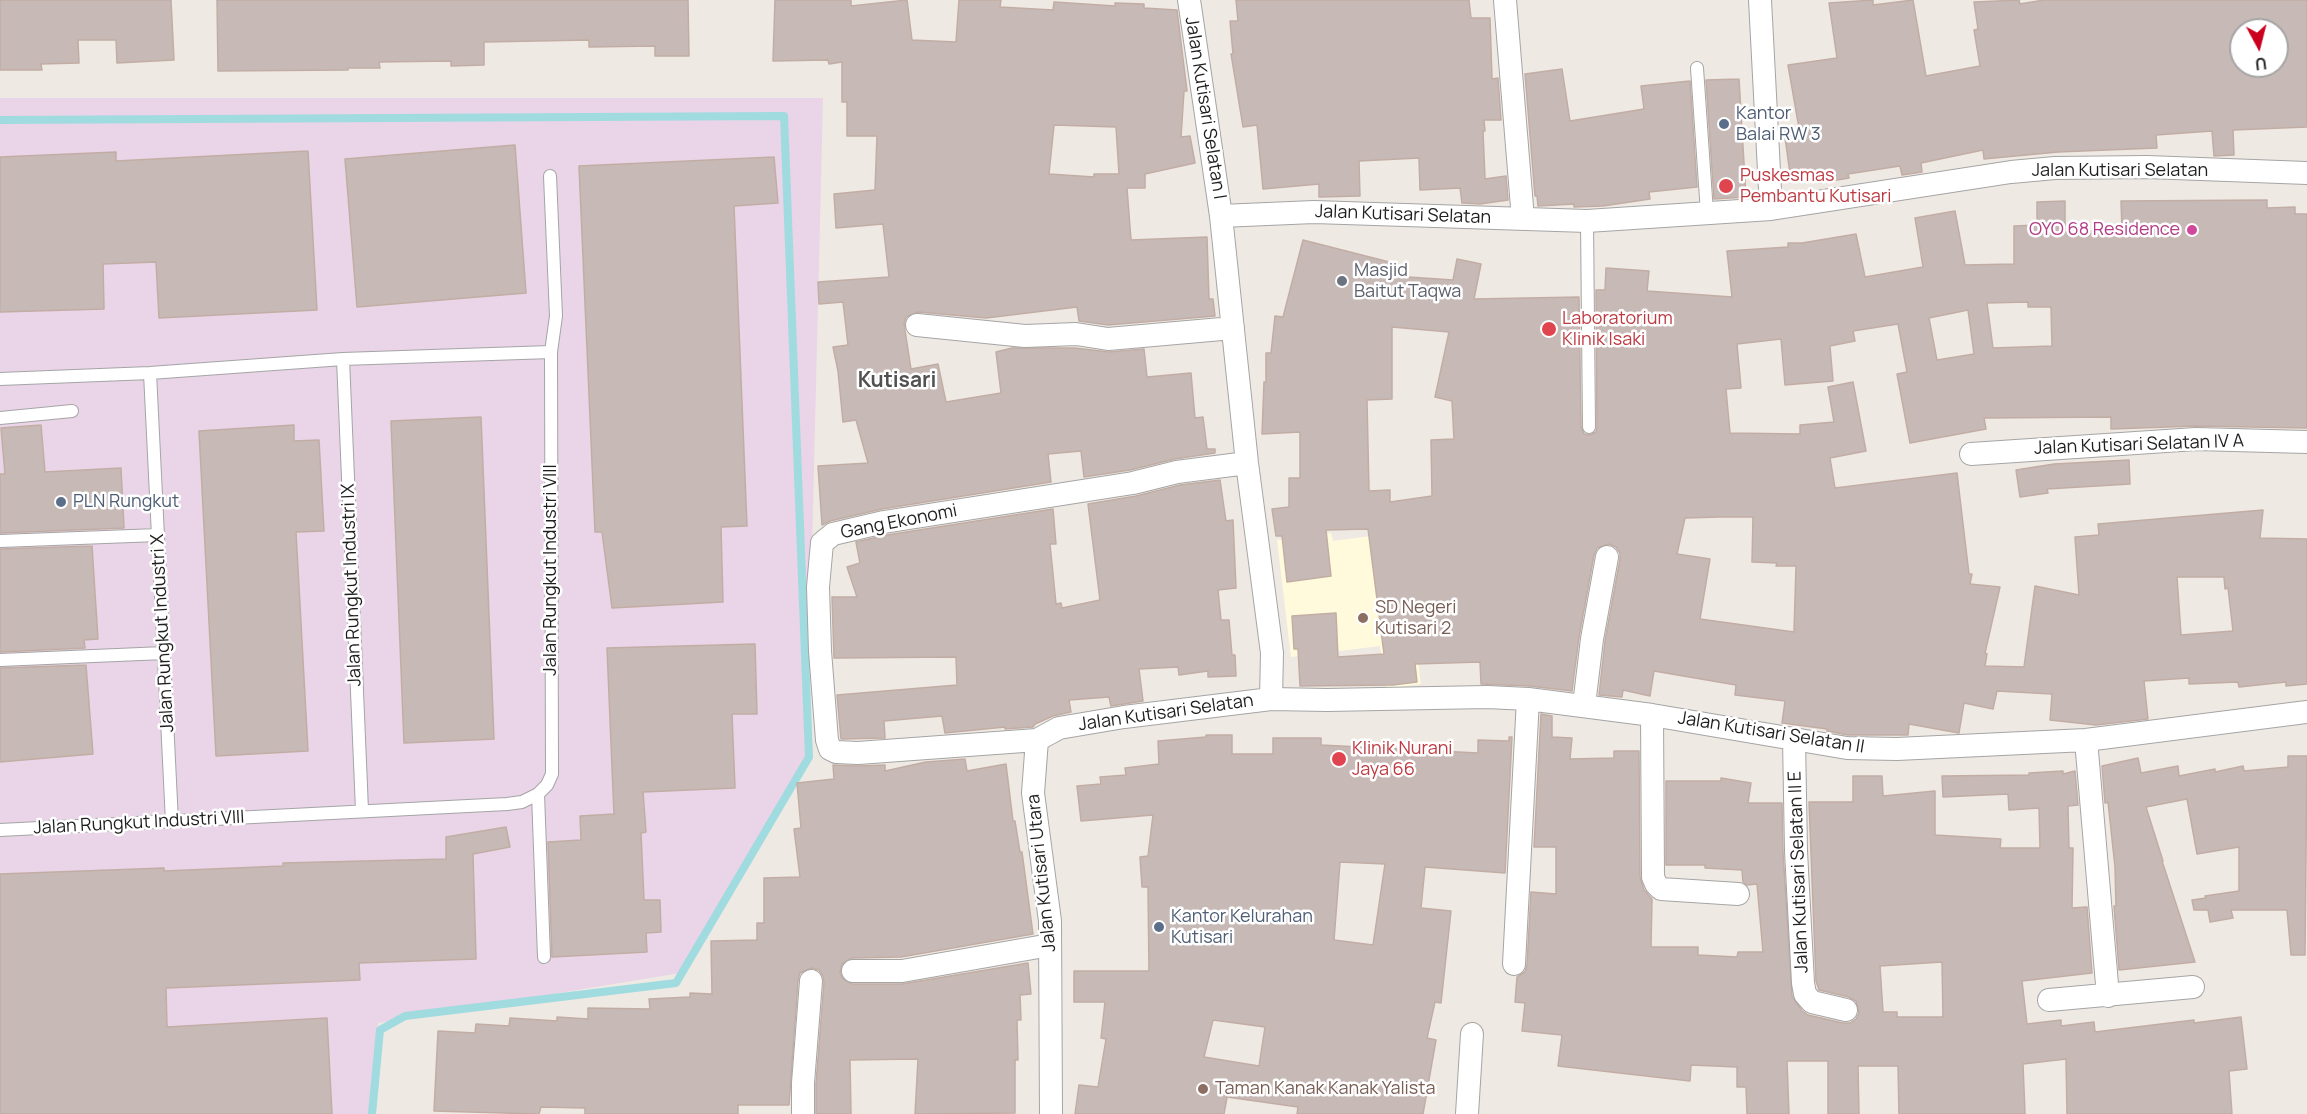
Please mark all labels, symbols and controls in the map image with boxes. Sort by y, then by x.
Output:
street label: Jalan Kutisari Selatan I [1180,15,1230,201]
north arrow [2229,18,2289,78]
text: U [2254,52,2268,76]
place label: Kantor Balai RW 3 [1736,103,1821,146]
marker: Kantor Balai RW 3 [1717,117,1731,131]
street label: Jalan Kutisari Selatan [2032,160,2208,182]
place label: Puskesmas Pembantu Kutisari [1740,165,1891,207]
marker: Puskesmas Pembantu Kutisari [1717,177,1735,195]
street label: Jalan Kutisari Selatan [1314,201,1492,229]
place label: OYO 68 Residence [2029,219,2180,241]
marker: OYO 68 Residence [2185,223,2199,237]
place label: Masjid Baitut Taqwa [1354,260,1461,302]
marker: Masjid Baitut Taqwa [1335,274,1349,288]
place label: Laboratorium Klinik Isaki [1562,308,1673,350]
marker: Laboratorium Klinik Isaki [1540,320,1558,338]
district label: Kutisari [858,368,936,394]
street label: Jalan Kutisari Selatan IV A [2034,431,2244,459]
street label: Jalan Rungkut Industri VIII [540,464,562,676]
street label: Jalan Rungkut Industri IX [338,483,366,687]
place label: PLN Rungkut [73,491,179,513]
marker: PLN Rungkut [54,495,68,509]
street label: Gang Ekonomi [839,500,959,544]
street label: Jalan Rungkut Industri X [147,533,179,733]
place label: SD Negeri Kutisari 2 [1375,597,1456,640]
marker: SD Negeri Kutisari 2 [1356,611,1370,625]
street label: Jalan Kutisari Selatan [1077,690,1255,736]
street label: Jalan Kutisari Selatan II [1676,708,1866,758]
place label: Klinik Nurani Jaya 66 [1352,738,1453,780]
marker: Klinik Nurani Jaya 66 [1330,750,1348,768]
street label: Jalan Kutisari Selatan II E [1785,771,1813,973]
street label: Jalan Kutisari Utara [1023,793,1061,953]
street label: Jalan Rungkut Industri VIII [33,807,245,839]
place label: Kantor Kelurahan Kutisari [1171,906,1313,948]
marker: Kantor Kelurahan Kutisari [1152,920,1166,934]
place label: Taman Kanak Kanak Yalista [1215,1078,1435,1100]
marker: Taman Kanak Kanak Yalista [1196,1082,1210,1096]

